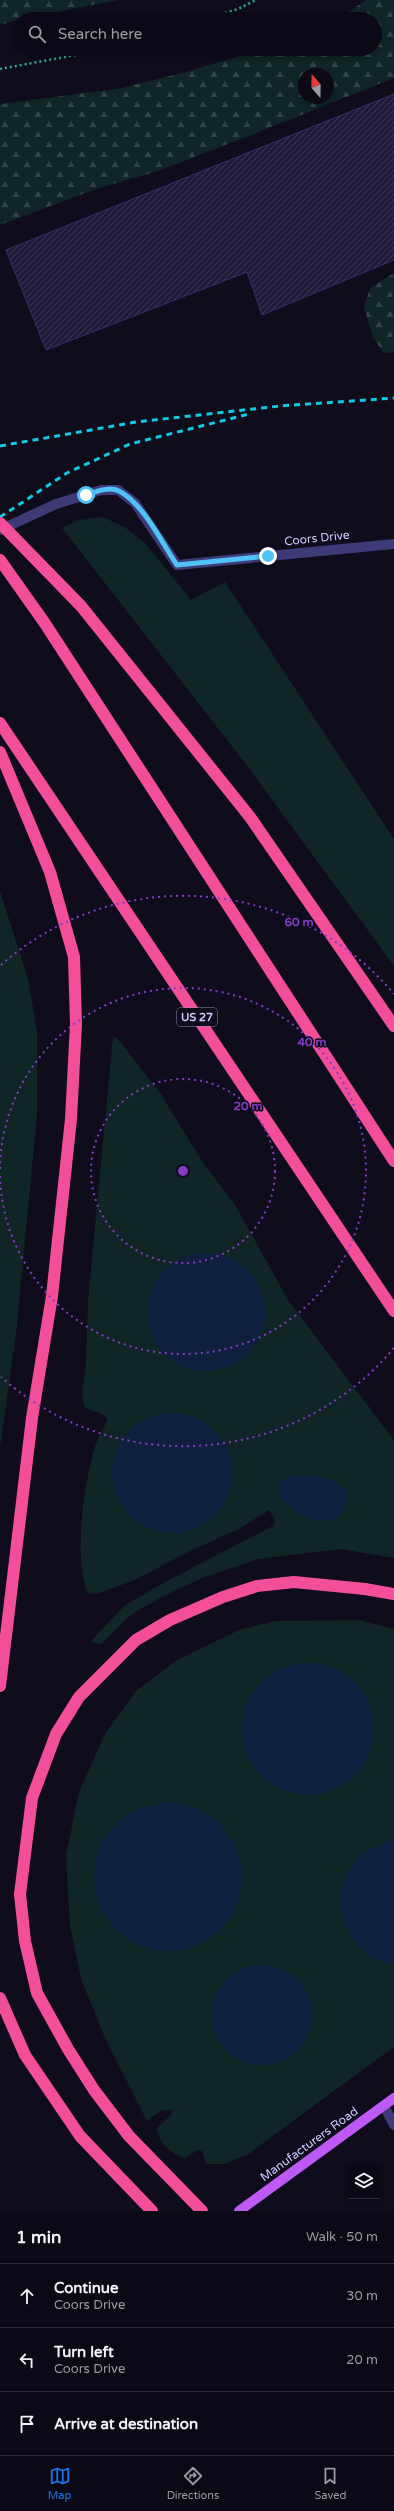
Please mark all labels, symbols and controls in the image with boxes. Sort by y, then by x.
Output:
search box [12,12,382,56]
icon: search [26,23,48,45]
text: Search here [58,25,142,43]
north arrow [298,68,334,104]
route start [77,486,95,504]
street label: Coors Drive [284,528,351,548]
route end [259,547,277,565]
text: 60 m [284,915,314,929]
road number: US 27 [177,1008,217,1026]
text: 40 m [297,1035,327,1049]
text: 20 m [233,1099,263,1113]
centre of rings [176,1164,190,1178]
street label: Manufacturers Road [257,2104,361,2184]
map controls [346,2163,382,2199]
button: layers [346,2163,382,2199]
text: 1 min [16,2227,61,2248]
text: Walk · 50 m [306,2229,378,2245]
text: Continue [54,2279,118,2297]
icon: ahead [16,2285,38,2307]
text: 30 m [346,2288,378,2304]
text: Coors Drive [54,2297,125,2313]
text: Turn left [54,2343,114,2361]
icon: left [16,2349,38,2371]
text: 20 m [346,2352,378,2368]
text: Coors Drive [54,2361,125,2377]
icon: arrive [16,2413,38,2435]
text: Arrive at destination [54,2415,198,2433]
tab: Map [48,2465,71,2502]
tab: Directions [167,2465,219,2502]
tab: Saved [315,2465,346,2502]

